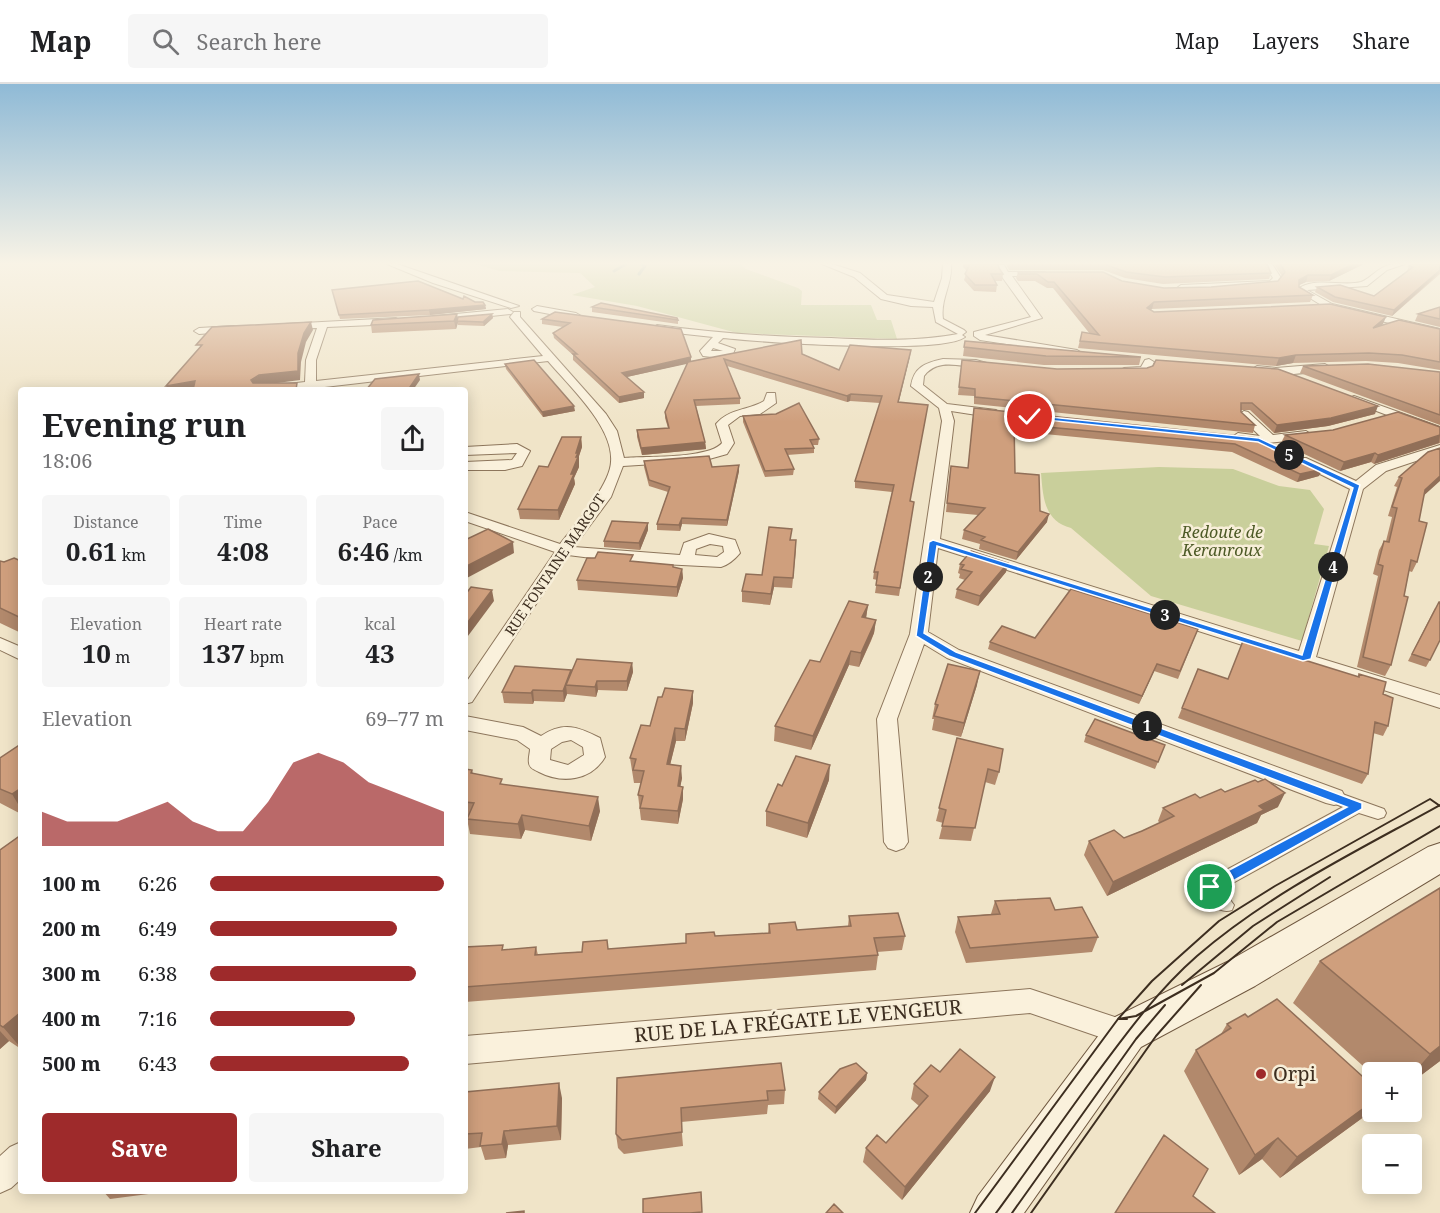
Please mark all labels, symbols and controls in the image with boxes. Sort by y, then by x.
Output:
search box [128,14,548,68]
text: Map [30,22,92,60]
icon: search [149,25,182,58]
text: Search here [197,26,321,56]
text: Map [1175,27,1219,55]
text: Layers [1252,27,1319,55]
text: Share [1352,27,1410,55]
pin [1004,391,1055,442]
icon: check [1013,400,1046,433]
text: Evening run [42,402,246,447]
button: share [381,407,444,470]
pin: 5 [1274,440,1304,470]
text: 5 [1284,444,1294,466]
text: 18:06 [42,447,92,474]
street label: RUE FONTAINE MARGOT [500,490,609,639]
text: Distance [73,511,139,533]
text: Time [224,511,262,533]
text: Pace [362,511,398,533]
park label: Redoute de Keranroux [1180,521,1263,561]
text: 0.61 [66,533,118,569]
text: 4:08 [217,533,269,569]
text: 6:46 [337,533,389,569]
text: km [118,544,146,566]
text: /km [389,544,423,566]
pin: 4 [1318,552,1348,582]
text: 4 [1328,556,1338,578]
pin: 2 [913,562,943,592]
text: 2 [923,566,933,588]
pin: 3 [1150,600,1180,630]
text: 3 [1160,604,1170,626]
text: Elevation [70,613,142,635]
text: Heart rate [204,613,282,635]
text: kcal [365,613,395,635]
text: 10 [82,635,111,671]
text: 137 [201,635,246,671]
text: 43 [365,635,395,671]
text: m [111,646,130,668]
text: bpm [246,646,285,668]
text: Elevation [42,705,132,732]
text: 69–77 m [365,705,444,732]
pin: 1 [1132,711,1162,741]
text: 1 [1142,715,1152,737]
pin [1184,861,1235,912]
text: 100 m [42,870,101,897]
text: 6:26 [138,870,177,897]
icon: arrive [1193,870,1226,903]
text: 200 m [42,915,101,942]
text: 6:49 [138,915,177,942]
text: 300 m [42,960,101,987]
text: 6:38 [138,960,177,987]
street label: RUE DE LA FRÉGATE LE VENGEUR [633,993,964,1048]
text: 400 m [42,1005,101,1032]
text: 7:16 [138,1005,177,1032]
text: 500 m [42,1050,101,1077]
text: 6:43 [138,1050,177,1077]
place label: Orpi [1273,1060,1317,1087]
map controls [1362,1062,1422,1194]
button: + [1362,1062,1422,1122]
marker: Orpi [1254,1067,1268,1081]
button: Save [42,1113,237,1182]
button: Share [249,1113,444,1182]
button: − [1362,1134,1422,1194]

